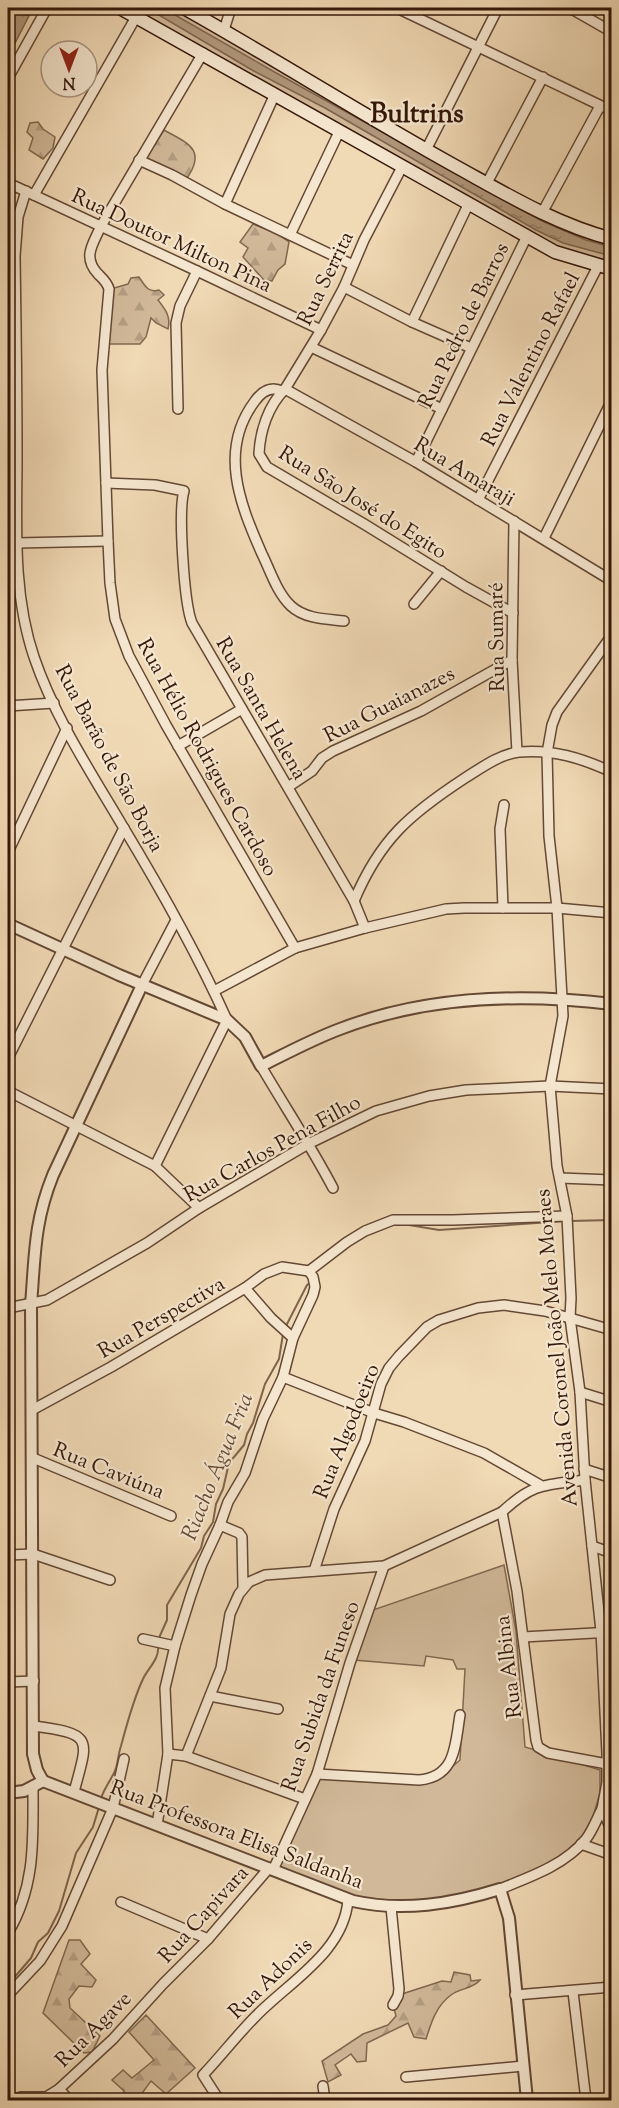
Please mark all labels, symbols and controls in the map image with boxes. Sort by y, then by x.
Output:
north arrow [39,39,99,99]
text: N [62,70,75,93]
district label: Bultrins [370,96,464,135]
street label: Rua Doutor Milton Pina [66,182,277,302]
street label: Rua Serrita [291,226,363,331]
street label: Rua Pedro de Barros [412,238,518,414]
street label: Rua Valentino Rafael [475,267,589,452]
street label: Rua Amaraji [408,431,520,515]
street label: Rua São José do Egito [272,440,452,568]
street label: Rua Sumaré [482,582,514,692]
street label: Rua Santa Helena [207,632,313,786]
street label: Rua Hélio Rodrigues Cardoso [128,634,284,882]
street label: Rua Barão de São Borja [46,660,171,858]
street label: Rua Guaianazes [319,660,461,752]
street label: Rua Carlos Pena Filho [179,1089,367,1211]
street label: Avenida Coronel João Melo Moraes [529,1188,587,1508]
street label: Rua Perspectiva [93,1270,231,1367]
street label: Rua Algodoeiro [307,1360,389,1504]
water label: Riacho Água Fria [175,1389,263,1546]
street label: Rua Caviúna [48,1436,169,1508]
street label: Rua Subida da Funeso [275,1597,369,1796]
street label: Rua Albina [489,1613,531,1720]
street label: Rua Professora Elisa Saldanha [105,1774,368,1898]
street label: Rua Capivara [152,1860,257,1971]
street label: Rua Adonis [223,1932,320,2027]
street label: Rua Agave [49,1985,139,2075]

